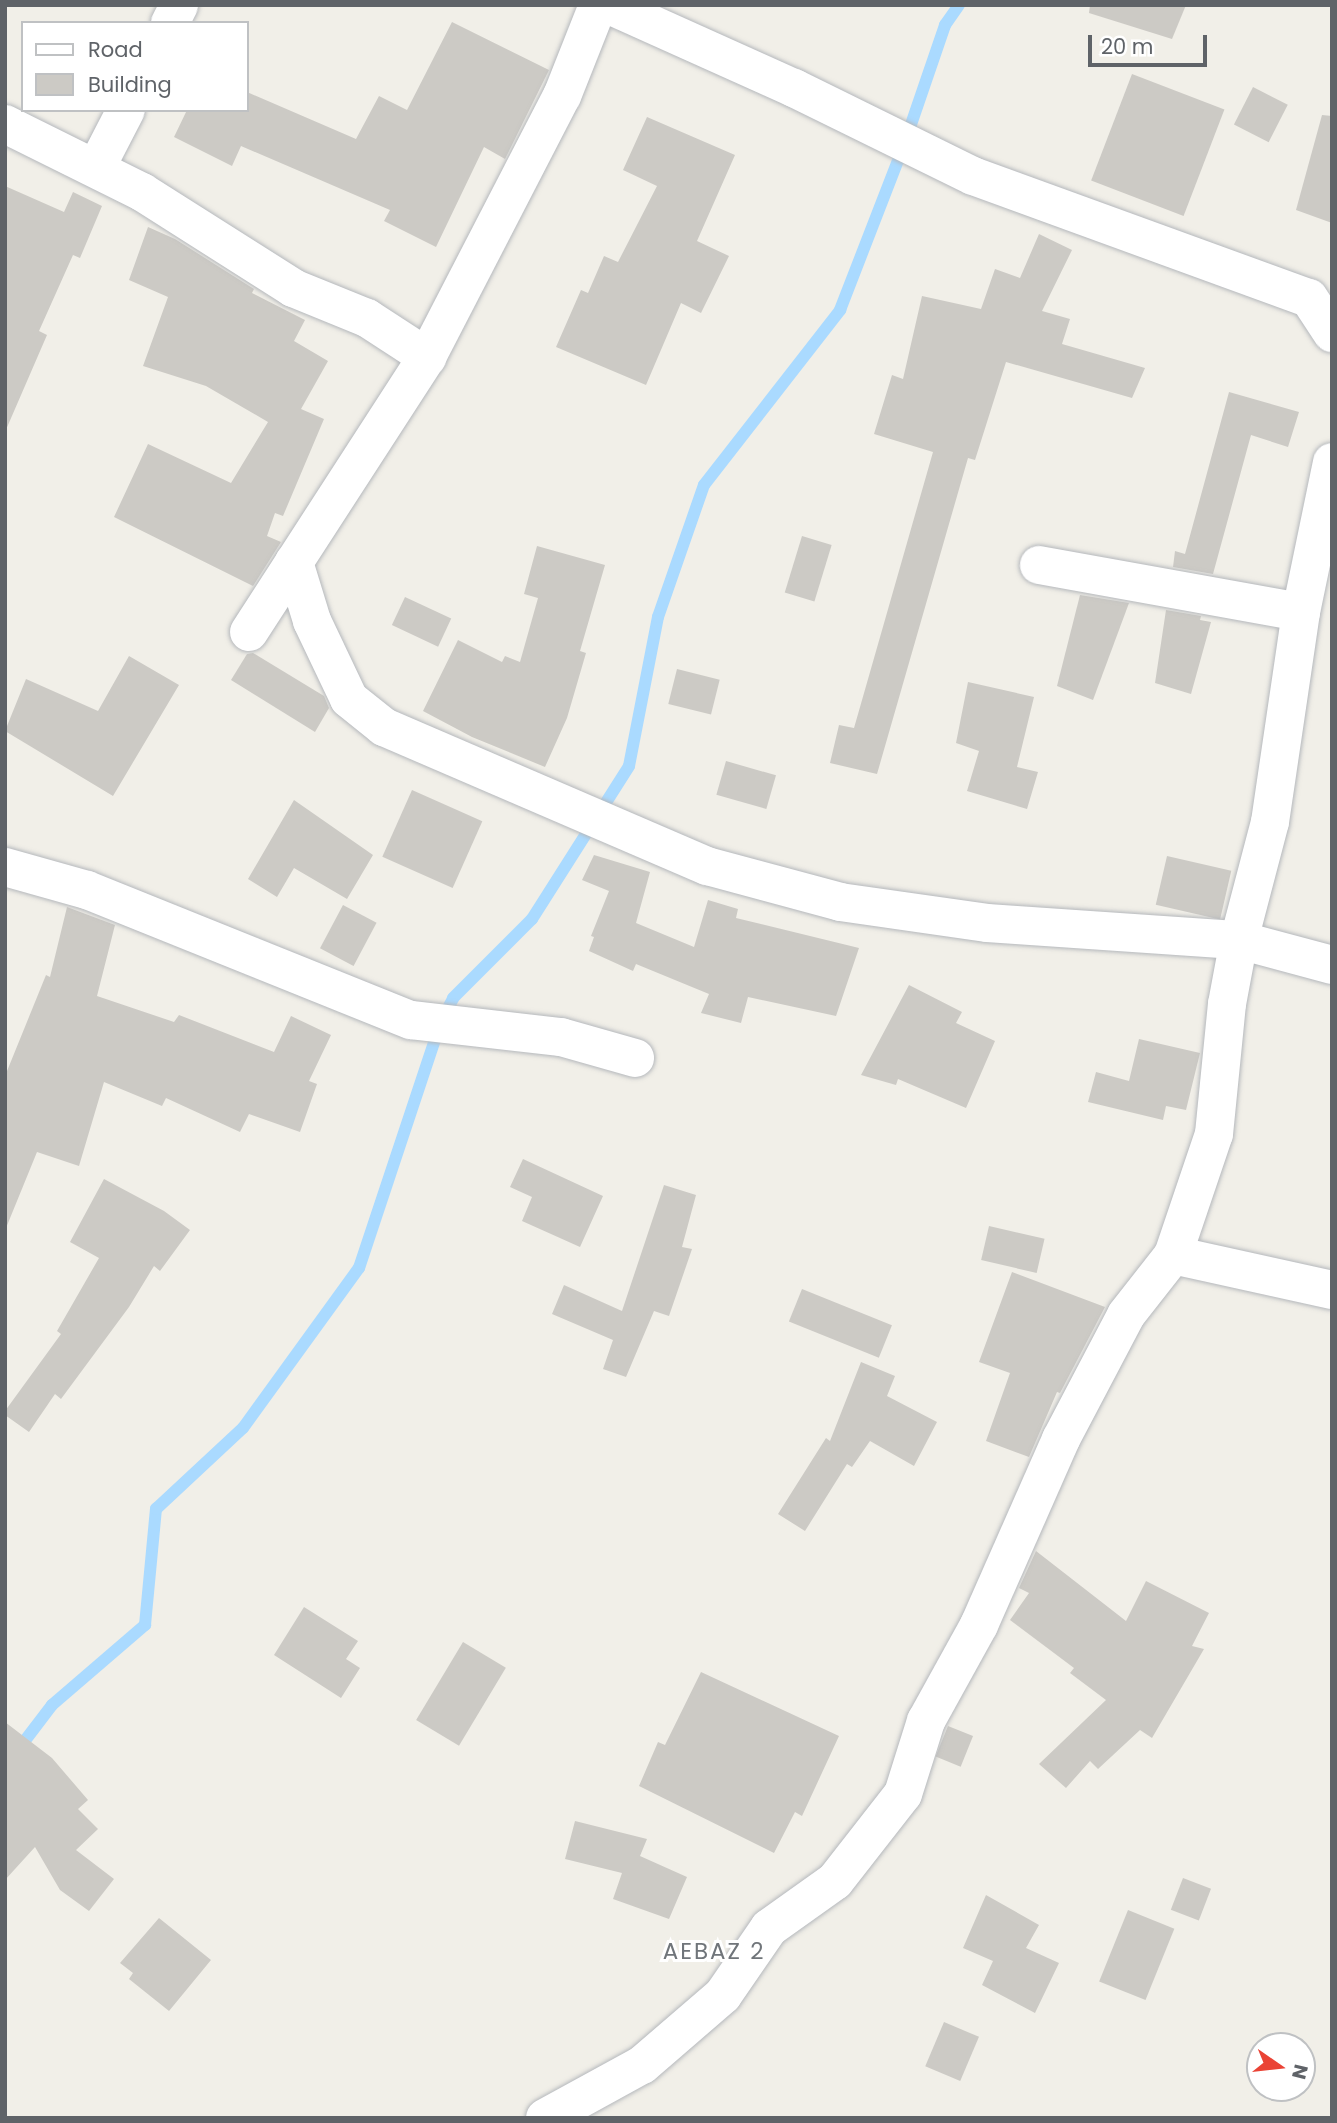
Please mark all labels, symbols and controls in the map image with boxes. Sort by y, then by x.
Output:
legend [21,21,248,112]
scale bar [1092,21,1211,65]
text: 20 m [1101,32,1154,61]
text: Road [88,35,143,64]
text: Building [88,70,172,99]
district label: AEBAZ 2 [664,1937,764,1965]
north arrow [1246,2032,1316,2102]
text: N [1285,2062,1315,2082]

